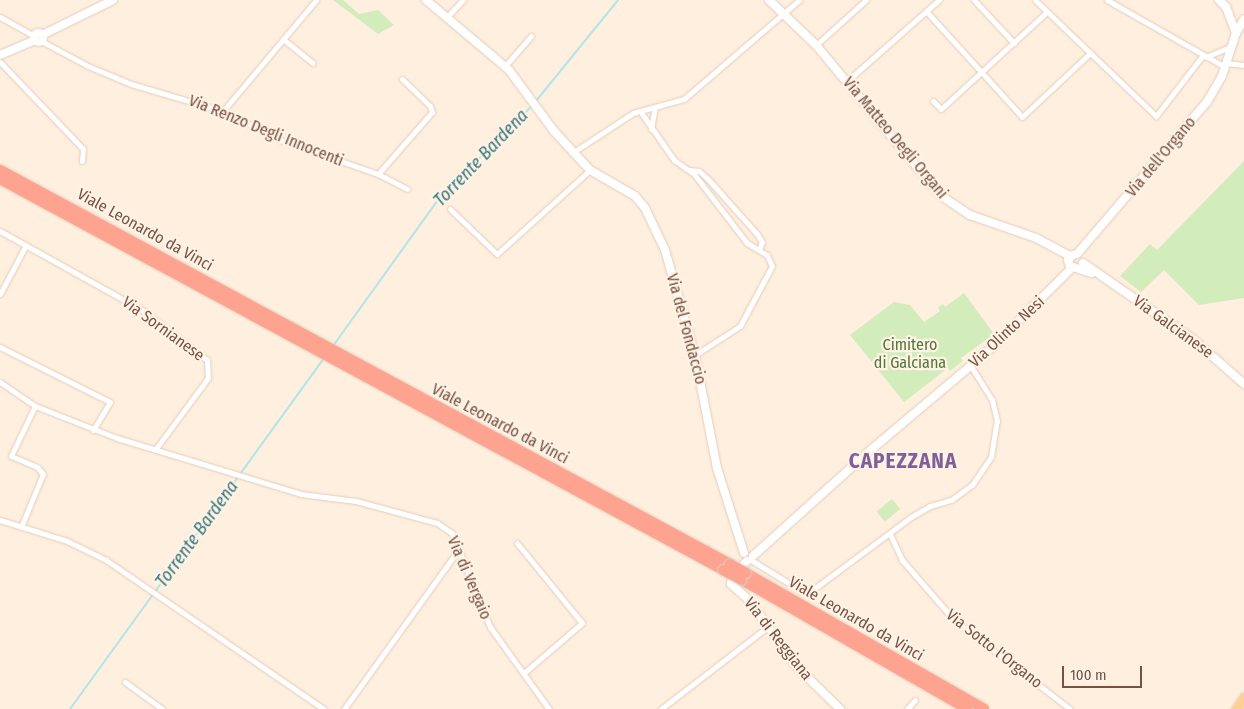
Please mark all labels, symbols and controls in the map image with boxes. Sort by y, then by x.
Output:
street label: Via Matteo Degli Organi [838,73,952,203]
street label: Via Renzo Degli Innocenti [186,91,346,171]
water label: Torrente Bardena [429,105,533,211]
street label: Via dell'Organo [1122,113,1200,201]
street label: Viale Leonardo da Vinci [74,185,216,275]
street label: Via del Fondaccio [662,272,710,386]
street label: Via Galcianese [1129,291,1217,363]
street label: Via Olinto Nesi [965,292,1049,372]
street label: Via Sornianese [118,293,208,365]
park label: Cimitero di Galciana [874,335,946,373]
street label: Viale Leonardo da Vinci [428,380,572,468]
district label: CAPEZZANA [848,448,958,474]
water label: Torrente Bardena [151,476,243,592]
street label: Via di Vergaio [443,533,495,623]
street label: Viale Leonardo da Vinci [785,573,927,665]
street label: Via di Reggiana [740,594,816,684]
street label: Via Sotto l'Organo [942,605,1046,693]
scale bar [1064,656,1144,688]
text: 100 m [1070,666,1107,684]

